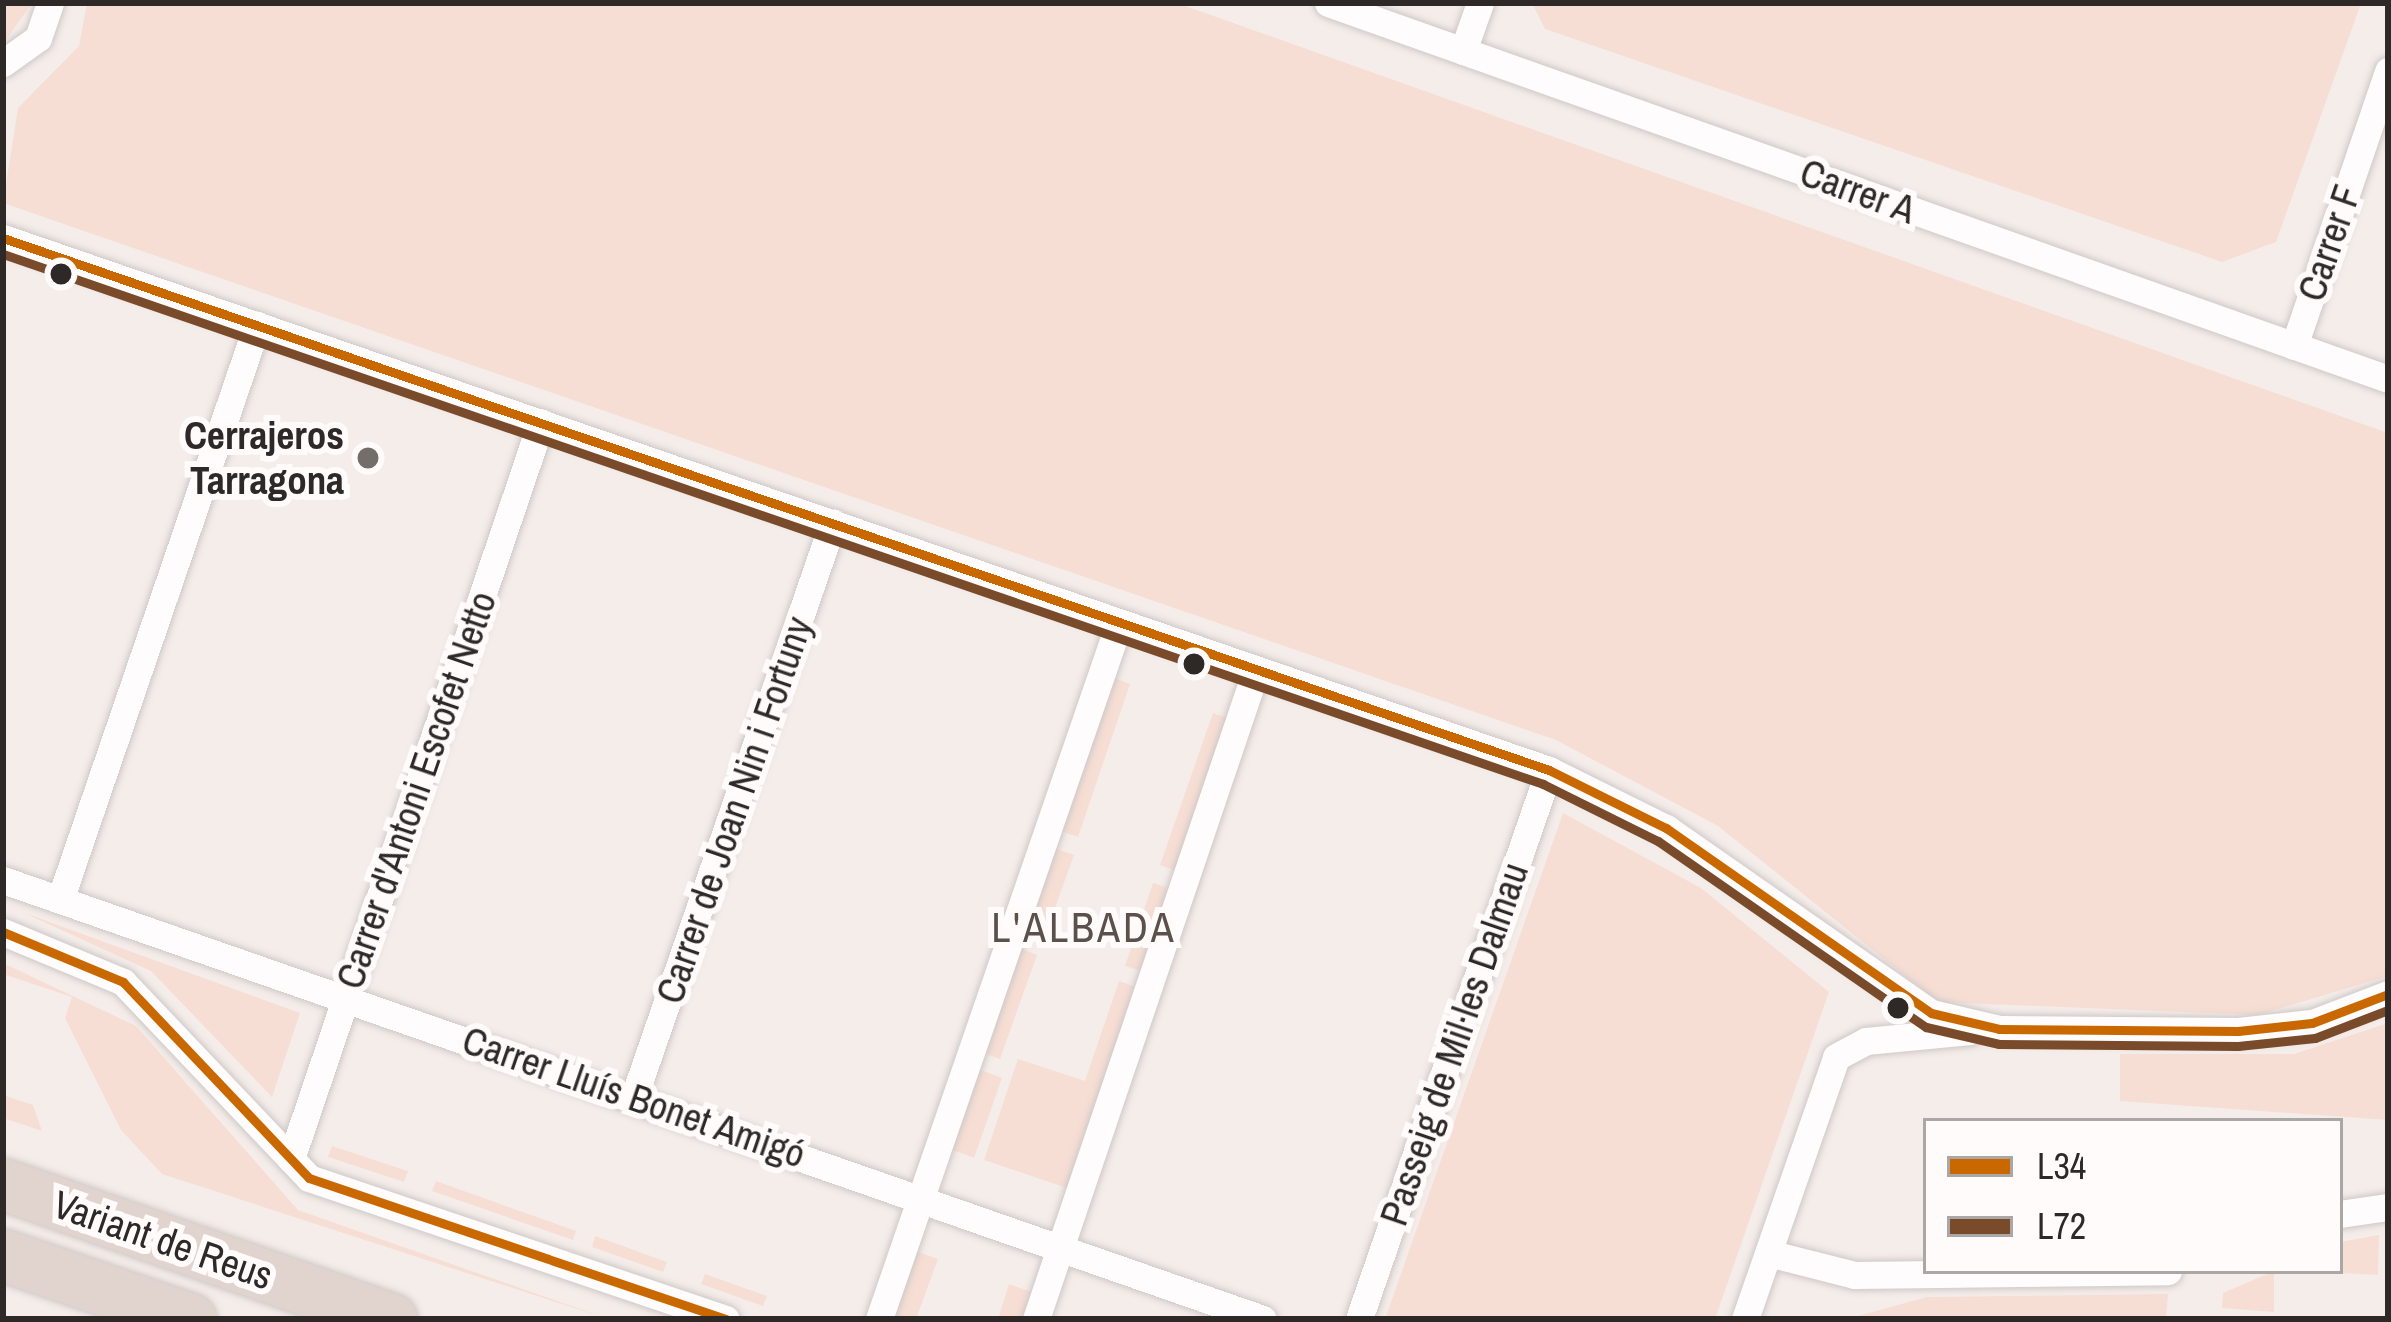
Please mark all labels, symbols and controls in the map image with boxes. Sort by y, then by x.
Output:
street label: Carrer A [1793,148,1923,234]
street label: Carrer F [2287,179,2371,307]
unlabelled marker [50,263,72,285]
place label: Cerrajeros Tarragona [184,413,344,504]
marker: Cerrajeros Tarragona [355,445,381,471]
street label: Carrer d'Antoni Escofet Netto [326,585,506,995]
street label: Carrer de Joan Nin i Fortuny [646,611,822,1009]
unlabelled marker [1183,653,1205,675]
street label: Passeig de Mil·les Dalmau [1370,857,1538,1231]
district label: L'ALBADA [991,902,1177,952]
unlabelled marker [1887,997,1909,1019]
street label: Carrer Lluís Bonet Amigó [456,1016,812,1178]
legend [1923,1118,2343,1274]
text: L34 [2037,1142,2086,1190]
street label: Variant de Reus [47,1181,279,1299]
text: L72 [2037,1202,2086,1250]

